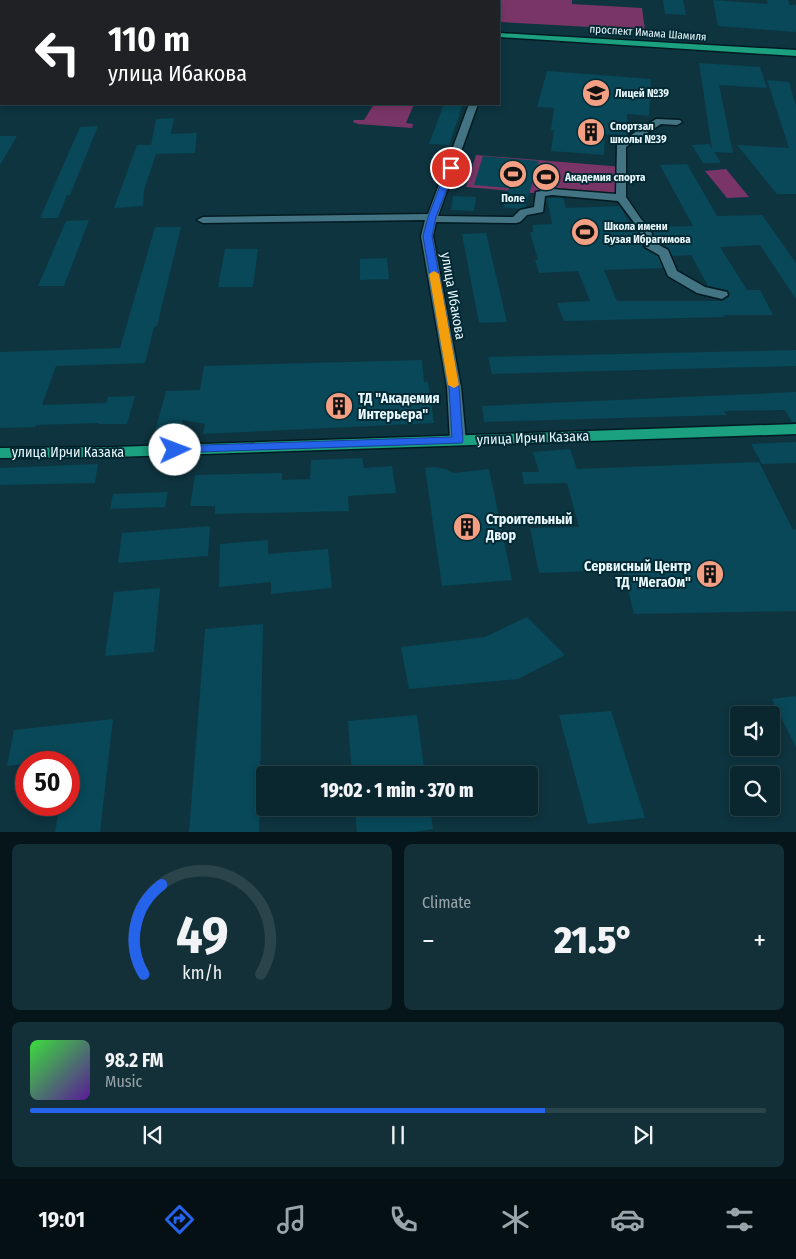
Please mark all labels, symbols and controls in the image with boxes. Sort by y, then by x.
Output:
text: 110 m [108,18,190,60]
icon: left [25,20,90,85]
street label: проспект Имама Шамиля [589,22,707,44]
text: улица Ибакова [108,60,247,87]
school or university icon: Лицей №39 [581,78,611,108]
place label: Лицей №39 [615,87,669,100]
building icon: Спортзал школы №39 [576,117,606,147]
place label: Спортзал школы №39 [610,120,667,146]
pin [430,147,472,189]
icon: arrive [437,154,465,182]
sports icon: Поле [498,159,528,189]
sports icon: Академия спорта [531,162,561,192]
place label: Академия спорта [564,171,646,184]
place label: Поле [501,192,525,205]
sports icon: Школа имени Бузая Ибрагимова [570,217,600,247]
place label: Школа имени Бузая Ибрагимова [604,220,691,246]
street label: улица Ибакова [437,251,469,341]
place label: ТД "Академия Интерьера" [358,390,439,423]
building icon: ТД "Академия Интерьера" [324,391,354,421]
position arrow [148,423,200,475]
street label: улица Ирчи Казака [477,428,590,448]
street label: улица Ирчи Казака [12,444,124,461]
place label: Строительный Двор [485,511,572,544]
building icon: Строительный Двор [452,512,482,542]
place label: Сервисный Центр ТД "МегаОм" [584,558,691,591]
building icon: Сервисный Центр ТД "МегаОм" [695,559,725,589]
map controls [730,706,780,816]
button: sound [730,706,780,756]
speed limit sign: 50 [15,751,80,816]
button: search [730,766,780,816]
text: 19:02 · 1 min · 370 m [320,779,474,802]
text: Climate [422,893,471,912]
text: 49 [176,904,228,967]
text: 21.5° [554,917,634,963]
text: − [422,924,435,957]
text: + [753,924,766,957]
text: km/h [182,962,222,984]
text: 98.2 FM [105,1049,164,1072]
text: Music [105,1072,142,1091]
icon: previous [139,1121,167,1149]
icon: pause [384,1121,412,1149]
icon: next [629,1121,657,1149]
icon: directions [162,1202,197,1237]
icon: music [274,1202,309,1237]
icon: phone [386,1202,421,1237]
icon: climate [498,1202,533,1237]
icon: car [610,1202,645,1237]
icon: filters [722,1202,757,1237]
text: 19:01 [39,1206,85,1233]

